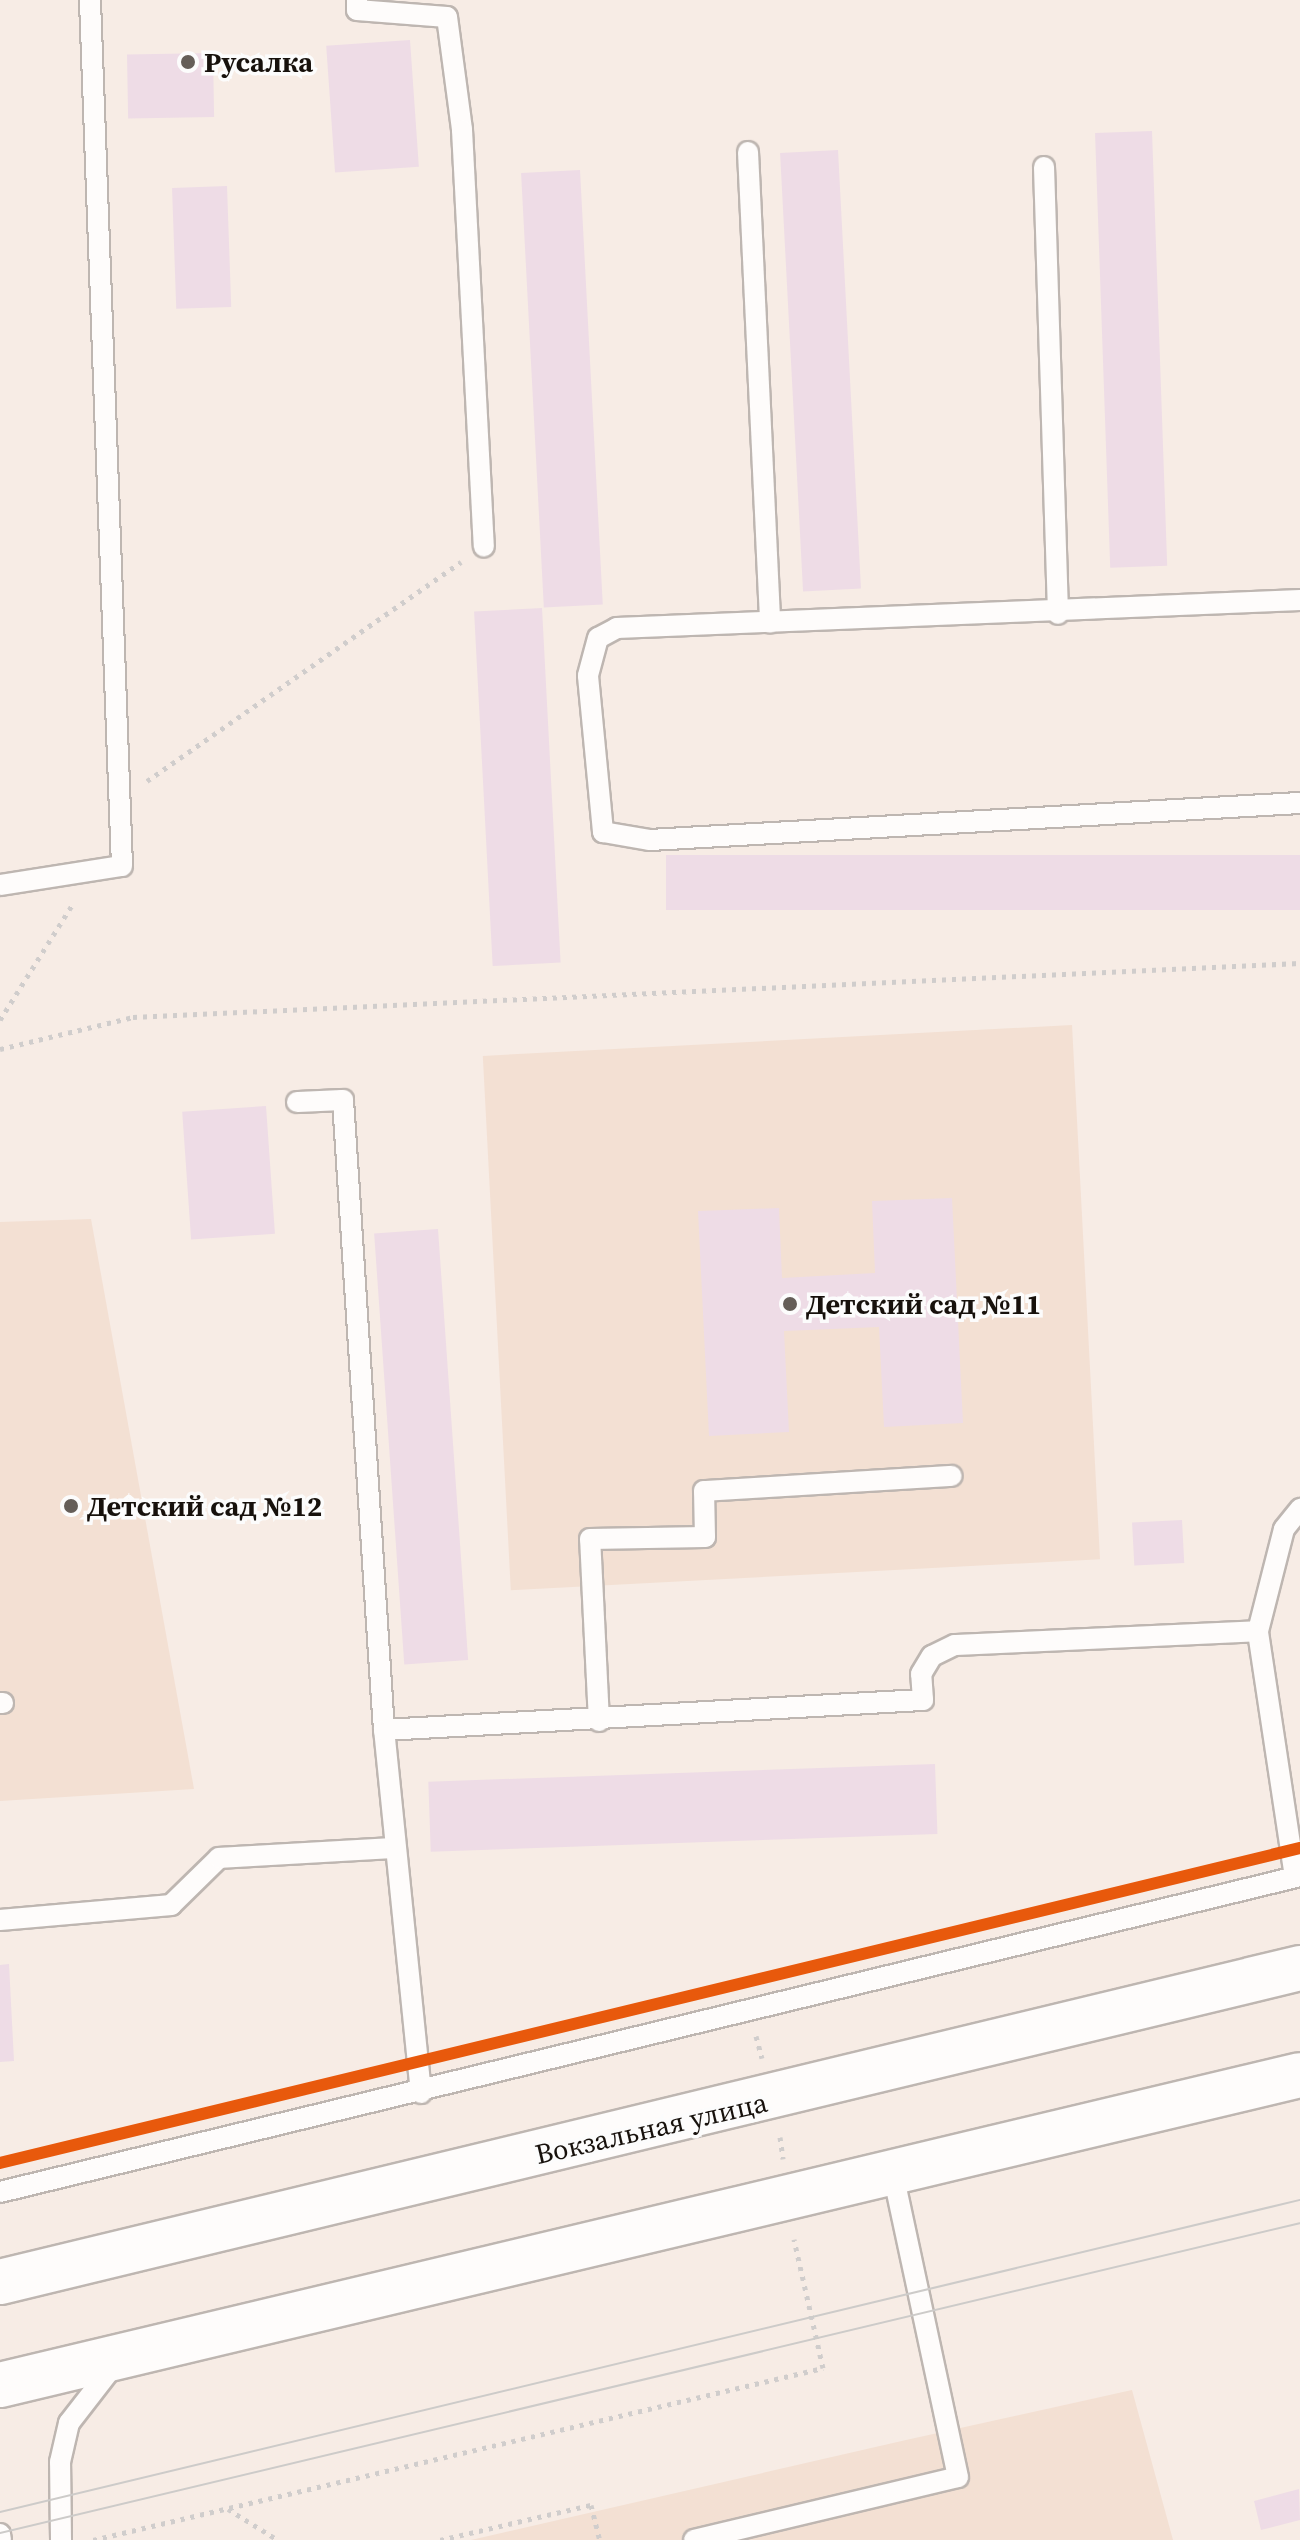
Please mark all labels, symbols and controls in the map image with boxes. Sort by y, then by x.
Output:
place label: Русалка [204,45,313,79]
marker: Русалка [179,53,197,71]
place label: Детский сад №11 [806,1287,1041,1321]
marker: Детский сад №11 [781,1295,799,1313]
place label: Детский сад №12 [87,1489,322,1523]
marker: Детский сад №12 [62,1497,80,1515]
street label: Вокзальная улица [532,2085,770,2171]

